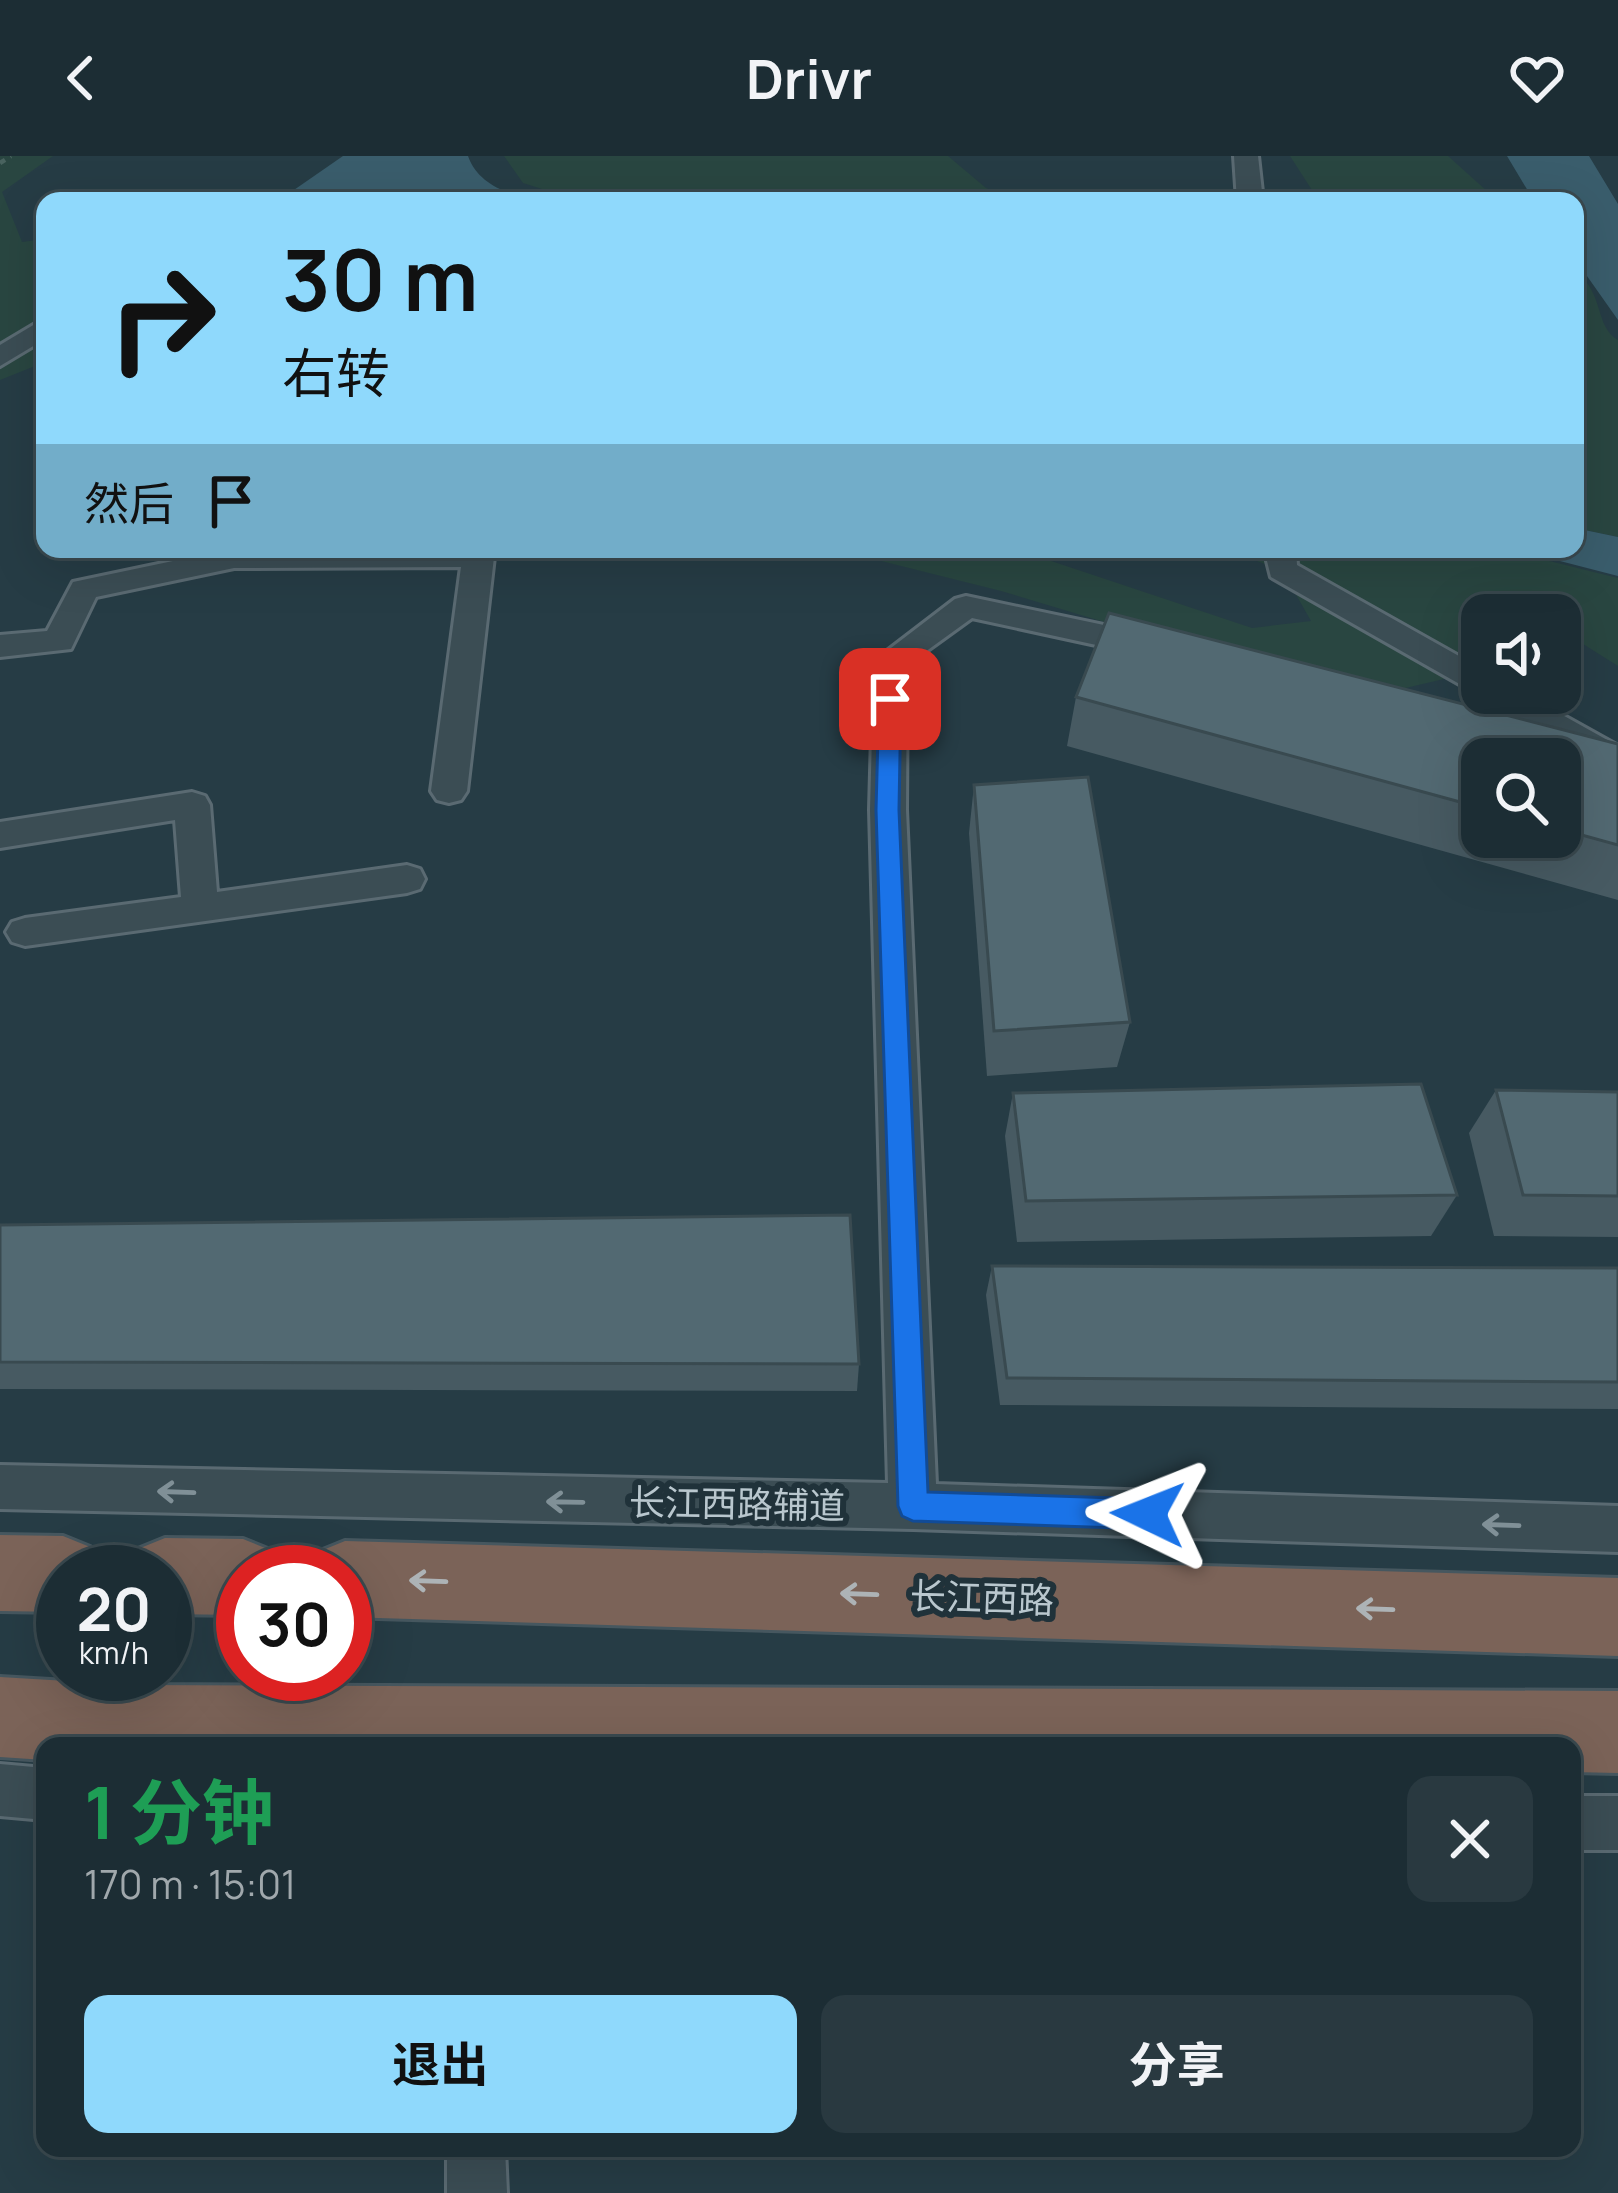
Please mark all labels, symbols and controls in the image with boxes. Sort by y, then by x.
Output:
text: Drivr [746,41,872,115]
icon: back [48,45,114,111]
icon: heart [1504,45,1570,111]
text: 30 m [282,221,478,336]
icon: right [84,240,240,396]
text: 右转 [282,335,390,409]
icon: arrive [198,468,264,534]
text: 然后 [84,472,174,534]
map controls [1461,594,1581,858]
button: sound [1461,594,1581,714]
pin [839,648,941,750]
icon: arrive [857,666,923,732]
button: search [1461,738,1581,858]
position arrow [1085,1451,1211,1577]
street label: 长江西路辅道 [629,1477,845,1530]
one-way arrow [157,1481,196,1504]
one-way arrow [546,1490,585,1513]
one-way arrow [1482,1514,1521,1537]
speed limit sign: 30 [216,1545,372,1701]
text: 20 [76,1567,152,1649]
one-way arrow [409,1570,448,1593]
street label: 长江西路 [909,1571,1055,1624]
one-way arrow [840,1582,879,1605]
one-way arrow [1356,1598,1395,1621]
text: km/h [79,1632,149,1673]
text: 1 分钟 [84,1762,274,1861]
button: close [1407,1776,1533,1902]
text: 170 m · 15:01 [84,1857,296,1911]
button: 退出 [84,1995,797,2133]
button: 分享 [821,1995,1533,2133]

